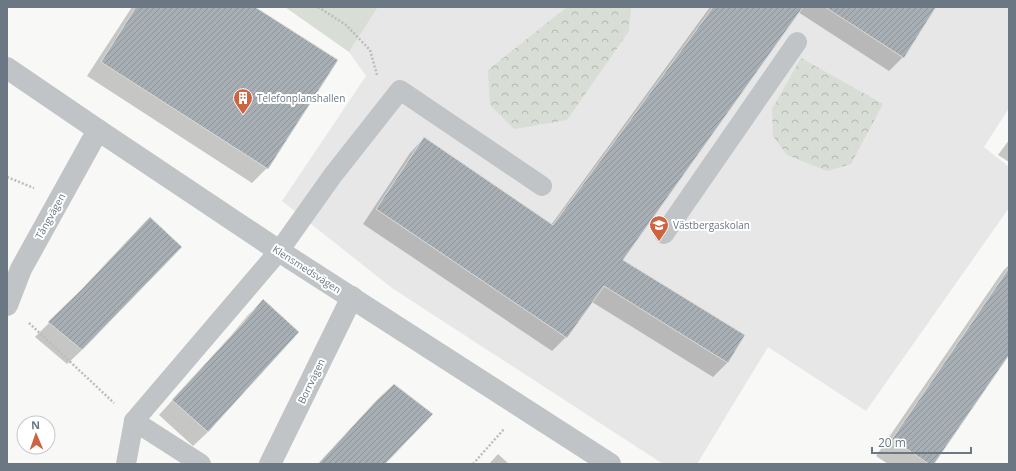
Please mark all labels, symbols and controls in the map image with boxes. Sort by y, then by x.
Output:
building icon: Telefonplanshallen [232,87,254,115]
place label: Telefonplanshallen [257,91,345,105]
street label: Tångvägen [32,191,68,241]
school or university icon: Västbergaskolan [648,214,670,242]
place label: Västbergaskolan [673,218,750,232]
street label: Klensmedsvägen [270,242,344,296]
street label: Borrvägen [294,356,328,406]
north arrow [16,415,56,455]
text: N [31,417,40,432]
scale bar [872,429,971,455]
text: 20 m [878,434,906,451]

